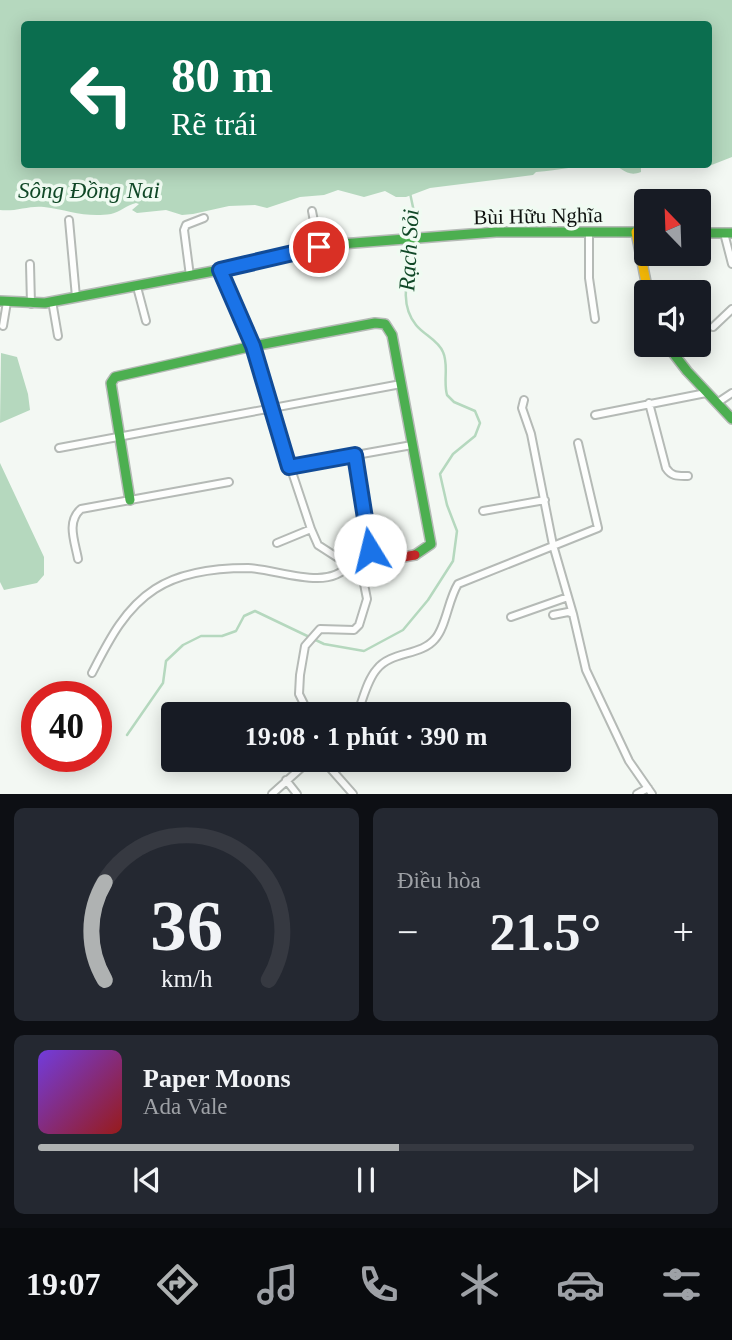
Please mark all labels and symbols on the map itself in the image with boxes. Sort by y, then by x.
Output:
water label: Sông Đồng Nai [18,178,160,203]
north arrow [634,189,710,266]
street label: Bùi Hữu Nghĩa [473,203,603,229]
water label: Rạch Sỏi [394,208,424,293]
pin [289,217,349,277]
position arrow [333,513,407,587]
speed limit sign: 40 [21,681,112,772]

